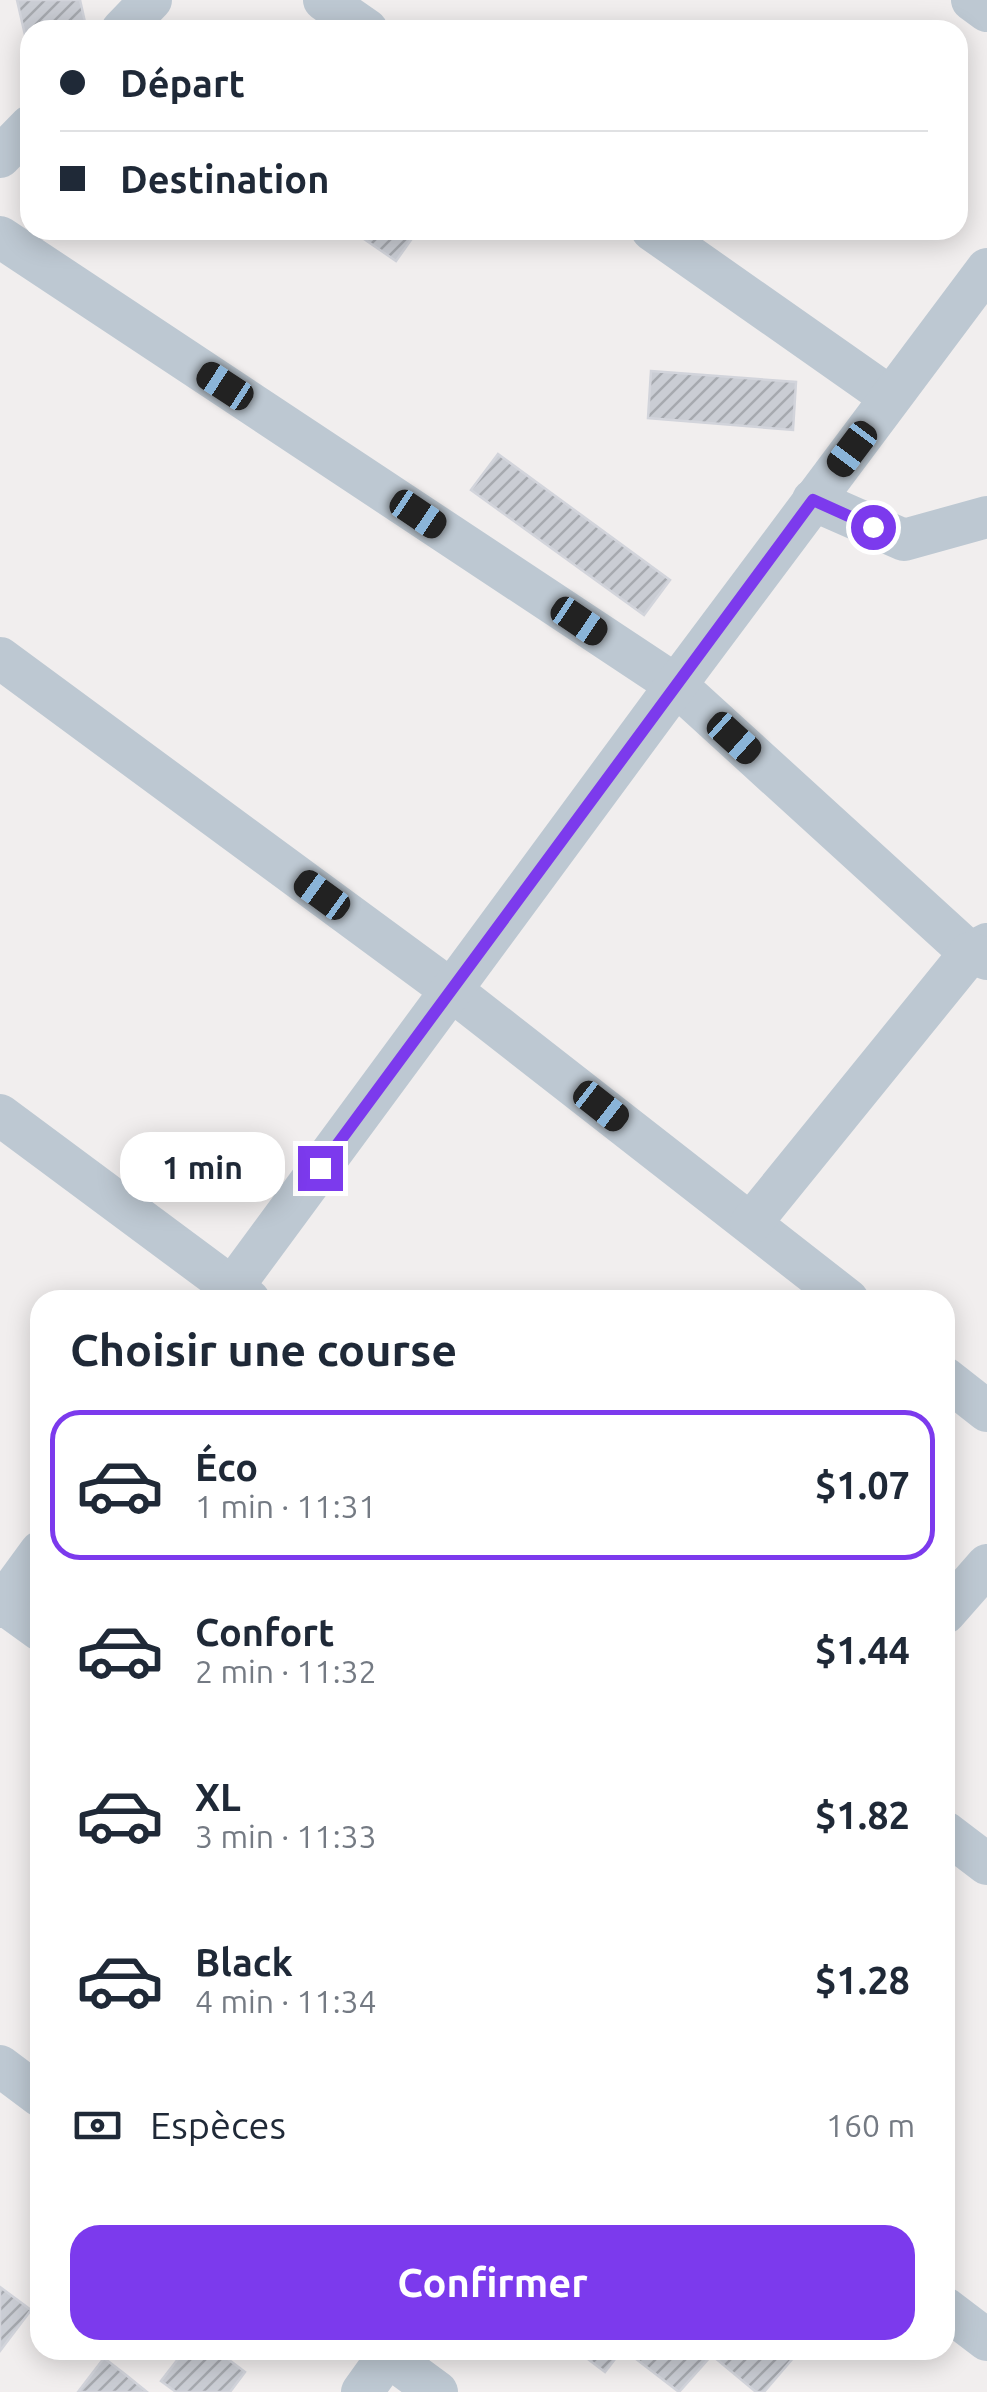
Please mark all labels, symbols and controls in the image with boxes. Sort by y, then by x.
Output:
text: Départ [120,62,245,104]
text: Destination [120,158,329,200]
car [192,357,258,415]
car [822,416,882,482]
car [385,485,451,543]
route start [851,505,896,550]
car [546,592,612,650]
car [702,707,766,769]
car [289,865,355,925]
car [568,1076,634,1136]
callout: 1 min [120,1133,285,1203]
route end [298,1146,343,1191]
text: 1 min [162,1149,243,1185]
text: Choisir une course [70,1324,457,1375]
icon: car [75,1440,165,1530]
text: Éco [195,1446,258,1488]
text: $1.07 [815,1464,910,1506]
text: 1 min · 11:31 [195,1488,377,1524]
icon: car [75,1605,165,1695]
text: Confort [195,1611,334,1653]
text: $1.44 [815,1629,910,1671]
text: 2 min · 11:32 [195,1653,377,1689]
icon: car [75,1770,165,1860]
text: XL [195,1776,241,1818]
text: $1.82 [815,1794,910,1836]
text: 3 min · 11:33 [195,1818,377,1854]
icon: car [75,1935,165,2025]
text: Black [195,1941,293,1983]
text: $1.28 [815,1959,910,2001]
text: 4 min · 11:34 [195,1983,377,2019]
icon: cash [70,2098,125,2153]
text: Espèces [150,2104,286,2146]
text: 160 m [826,2107,915,2143]
button: Confirmer [70,2225,915,2340]

